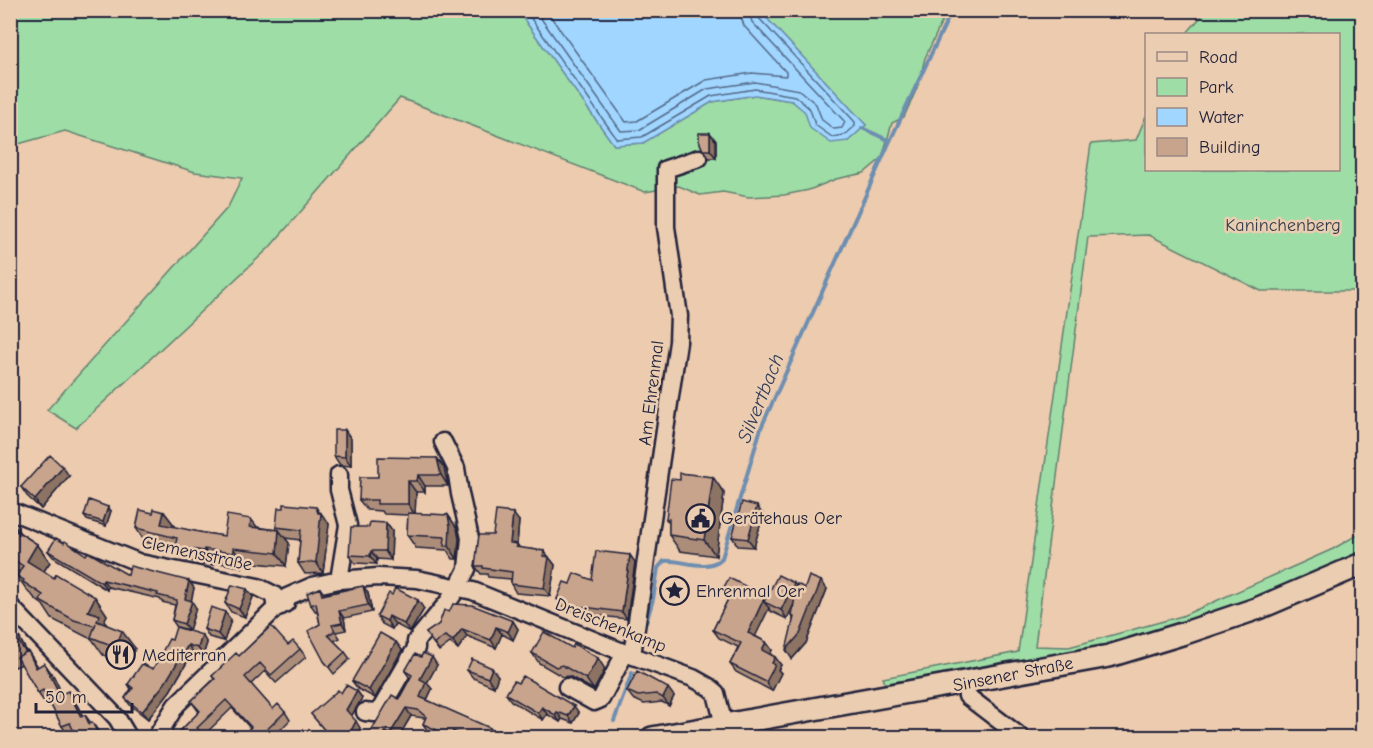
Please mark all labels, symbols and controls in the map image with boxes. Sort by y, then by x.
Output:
legend [1145,33,1340,171]
text: Road [1199,47,1238,68]
text: Park [1199,77,1234,98]
text: Water [1199,107,1244,128]
text: Building [1199,137,1261,158]
park label: Kaninchenberg [1225,215,1341,236]
street label: Am Ehrenmal [635,339,668,447]
water label: Silvertbach [732,350,789,446]
public building icon: Gerätehaus Oer [684,502,716,534]
place label: Gerätehaus Oer [721,508,843,529]
street label: Clemensstraße [140,532,254,575]
place icon: Ehrenmal Oer [659,575,691,607]
place label: Ehrenmal Oer [696,581,805,602]
street label: Dreischenkamp [552,594,669,657]
restaurant icon: Mediterran [105,639,137,671]
place label: Mediterran [142,645,227,666]
street label: Sinsener Straße [951,653,1075,696]
scale bar [36,676,132,714]
text: 50 m [45,687,87,708]

